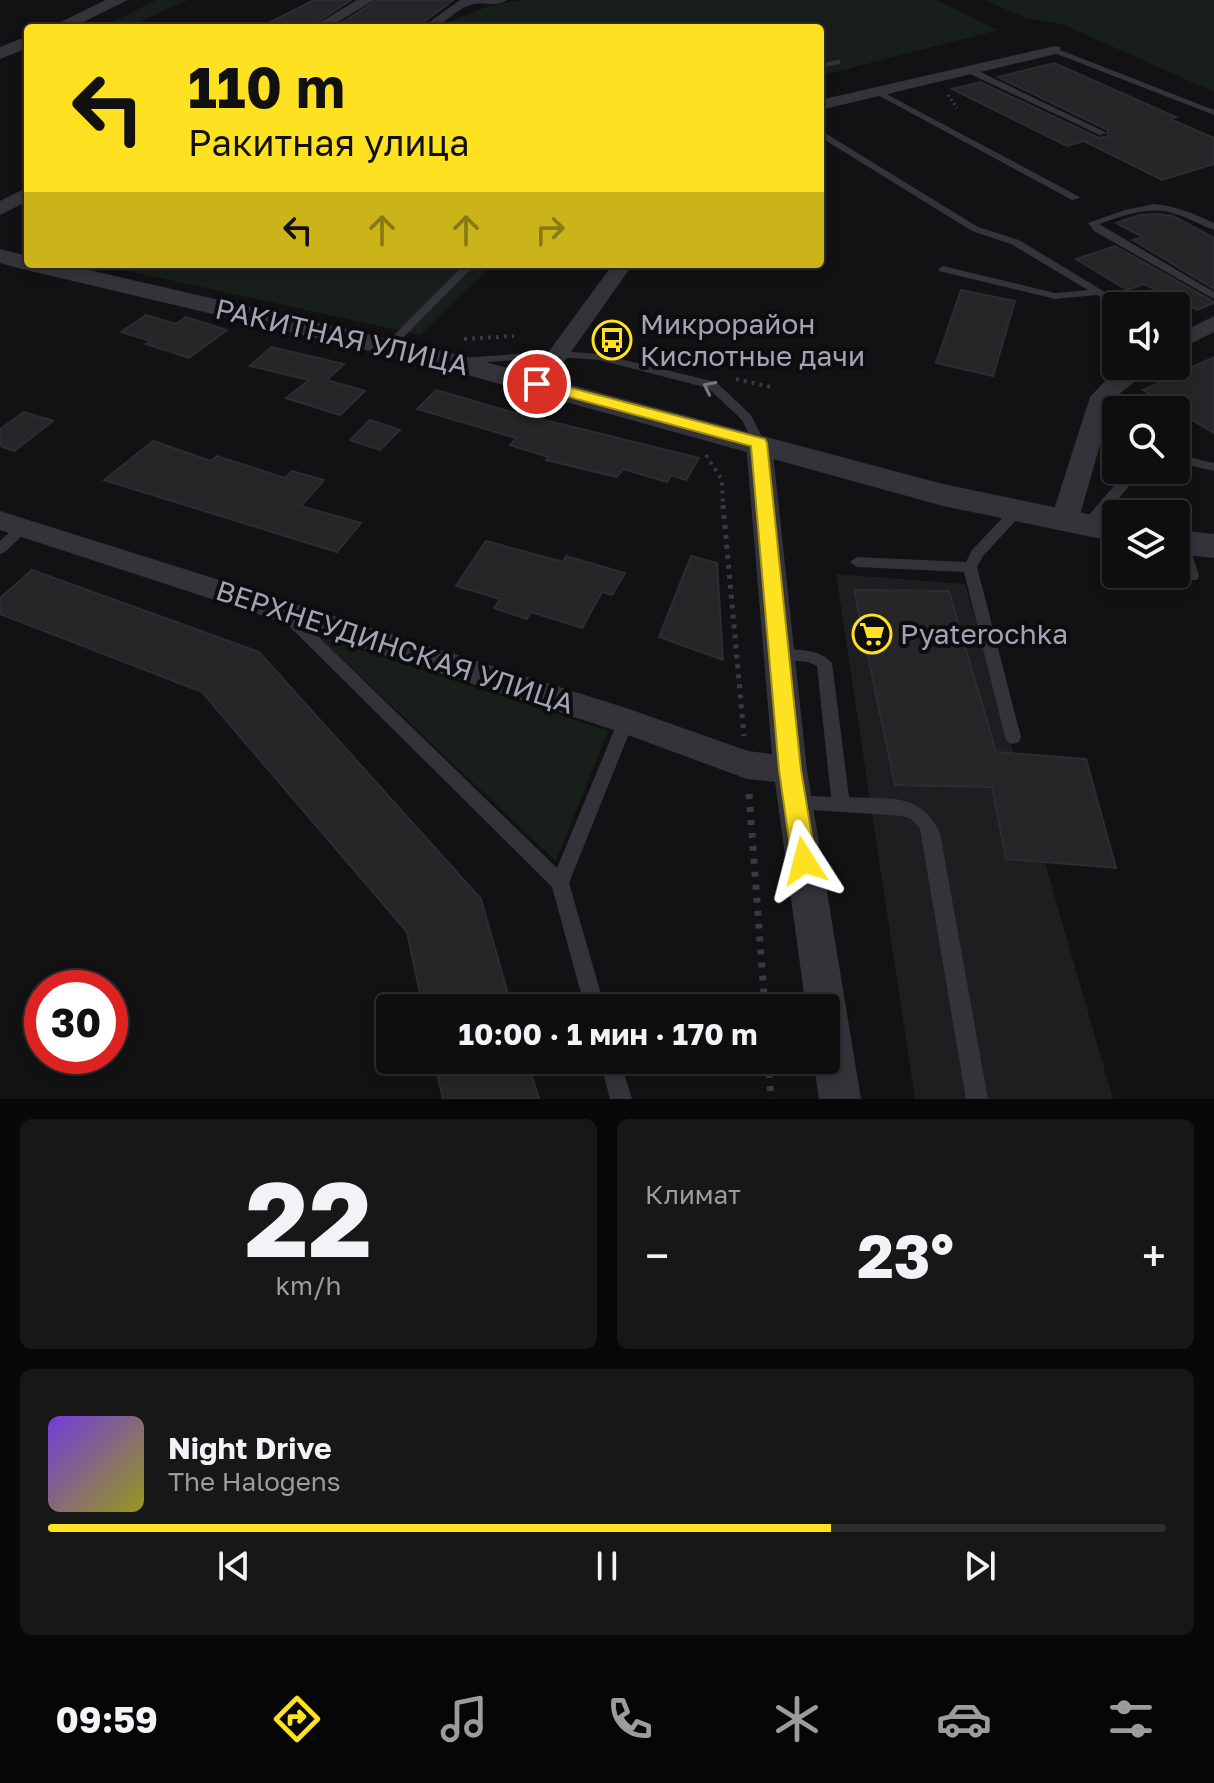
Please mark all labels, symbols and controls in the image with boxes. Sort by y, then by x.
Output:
text: 110 m [188,53,345,120]
icon: left [56,56,160,160]
text: Ракитная улица [188,121,470,164]
icon: left [276,208,320,252]
icon: ahead [360,208,404,252]
icon: ahead [444,208,488,252]
icon: right [528,208,572,252]
street label: РАКИТНАЯ УЛИЦА [212,291,472,382]
map controls [1102,292,1190,588]
button: sound [1102,292,1190,380]
place label: Микрорайон Кислотные дачи [640,307,865,372]
bus stop icon: Микрорайон Кислотные дачи [591,319,633,361]
pin [503,350,571,418]
icon: arrive [515,362,559,406]
one-way arrow [703,381,717,397]
button: search [1102,396,1190,484]
button: layers [1102,500,1190,588]
street label: ВЕРХНЕУДИНСКАЯ УЛИЦА [212,573,578,720]
supermarket icon: Pyaterochka [851,613,893,655]
place label: Pyaterochka [900,617,1068,650]
position arrow [762,819,846,903]
speed limit sign: 30 [24,970,128,1074]
text: 10:00 · 1 мин · 170 m [459,1016,757,1052]
text: 22 [245,1155,372,1280]
text: Климат [645,1179,741,1210]
text: 23° [857,1219,954,1291]
text: − [645,1229,669,1282]
text: + [1142,1229,1166,1282]
text: km/h [275,1270,342,1301]
text: Night Drive [168,1430,332,1466]
text: The Halogens [168,1466,341,1497]
icon: previous [212,1544,256,1588]
icon: pause [585,1544,629,1588]
icon: next [958,1544,1002,1588]
icon: directions [269,1691,325,1747]
icon: music [436,1691,492,1747]
icon: phone [602,1691,658,1747]
icon: climate [769,1691,825,1747]
icon: car [936,1691,992,1747]
icon: filters [1103,1691,1159,1747]
text: 09:59 [55,1698,158,1741]

